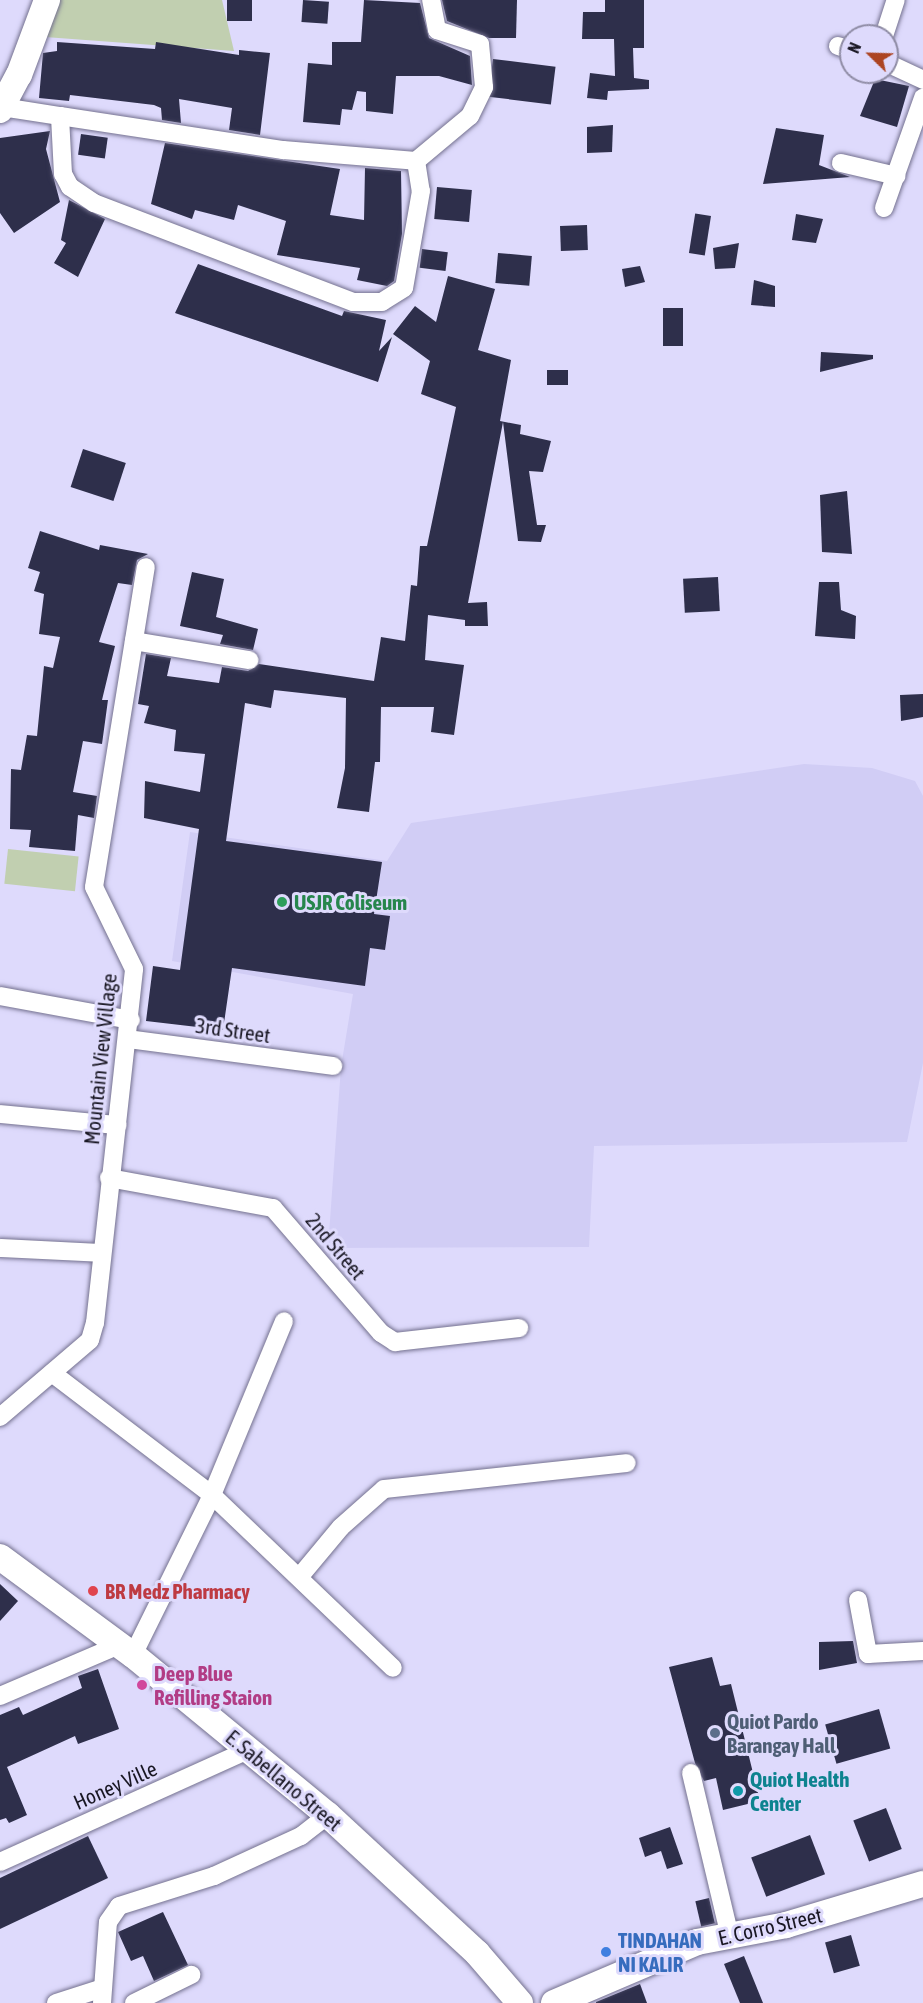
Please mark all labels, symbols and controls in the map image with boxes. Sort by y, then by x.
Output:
north arrow [839,24,899,84]
text: N [844,40,864,56]
place label: USJR Coliseum [294,889,407,915]
marker: USJR Coliseum [275,895,289,909]
street label: Mountain View Village [78,972,122,1146]
street label: 3rd Street [194,1012,272,1048]
street label: 2nd Street [301,1208,371,1284]
place label: BR Medz Pharmacy [105,1578,250,1604]
marker: BR Medz Pharmacy [86,1584,100,1598]
place label: Deep Blue Refilling Staion [154,1660,272,1710]
marker: Deep Blue Refilling Staion [135,1678,149,1692]
place label: Quiot Pardo Barangay Hall [727,1708,835,1758]
street label: E. Sabellano Street [221,1724,347,1836]
marker: Quiot Pardo Barangay Hall [708,1726,722,1740]
street label: Honey Ville [69,1755,161,1815]
place label: Quiot Health Center [750,1766,849,1816]
marker: Quiot Health Center [731,1784,745,1798]
street label: E. Corro Street [715,1902,825,1950]
place label: TINDAHAN NI KALIR [618,1927,702,1977]
marker: TINDAHAN NI KALIR [599,1945,613,1959]

